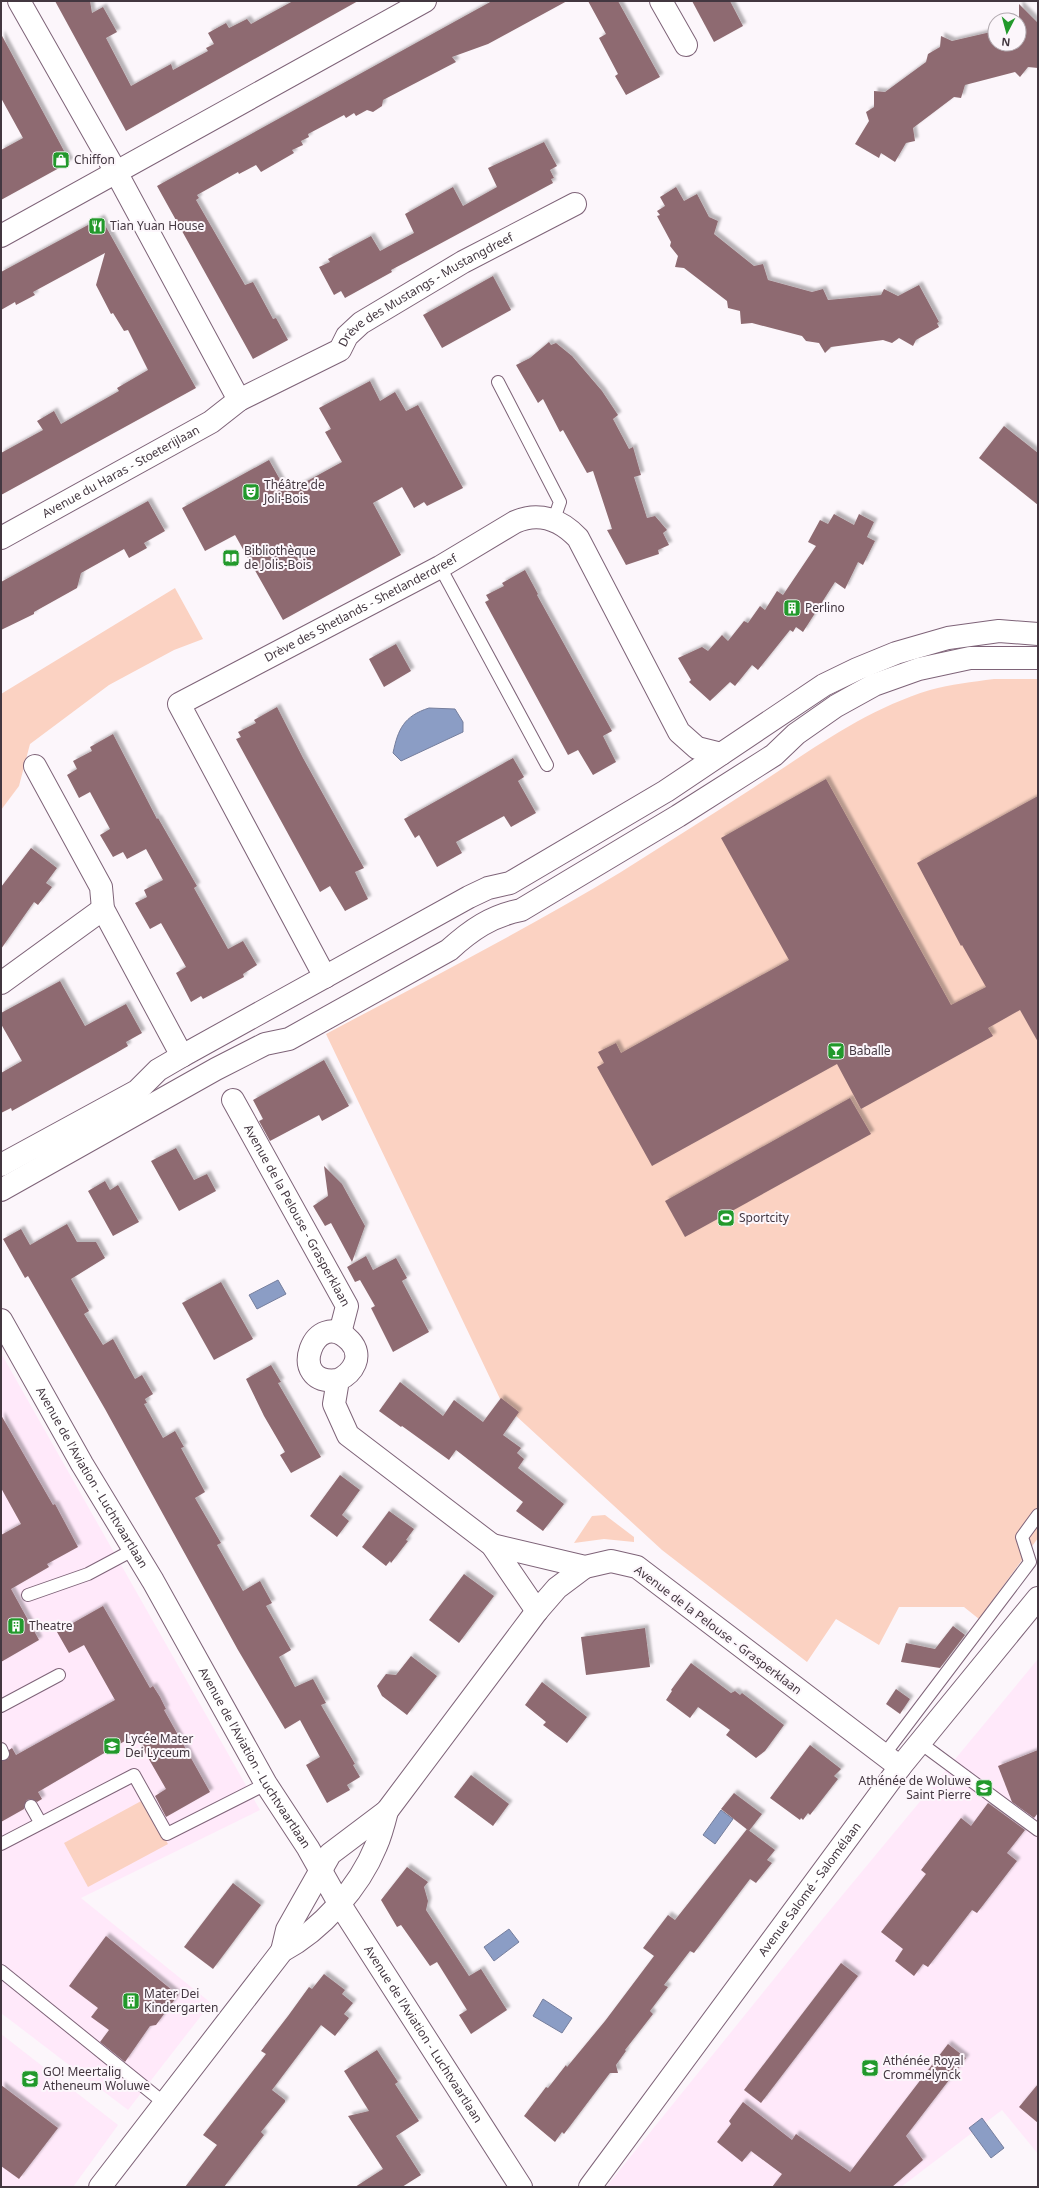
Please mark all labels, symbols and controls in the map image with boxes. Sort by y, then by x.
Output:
north arrow [987,12,1027,52]
text: N [1001,35,1011,50]
shop icon: Chiffon [51,150,71,170]
place label: Chiffon [74,151,115,168]
restaurant icon: Tian Yuan House [87,216,107,236]
place label: Tian Yuan House [110,217,204,234]
street label: Drève des Mustangs - Mustangdreef [334,228,517,350]
street label: Avenue du Haras - Stoeterijlaan [39,421,202,522]
place label: Théâtre de Joli-Bois [263,476,325,507]
theatre icon: Théâtre de Joli-Bois [241,482,261,502]
place label: Bibliothèque de Jolis-Bois [244,542,316,573]
library icon: Bibliothèque de Jolis-Bois [221,548,241,568]
street label: Drève des Shetlands - Shetlanderdreef [261,549,461,666]
building icon: Perlino [782,598,802,618]
place label: Perlino [805,599,845,616]
bar icon: Baballe [826,1041,846,1061]
place label: Baballe [849,1042,891,1059]
street label: Avenue de la Pelouse - Grasperklaan [240,1121,355,1309]
sports icon: Sportcity [716,1208,736,1228]
place label: Sportcity [739,1209,790,1226]
street label: Avenue de l'Aviation - Luchtvaartlaan [32,1384,152,1571]
street label: Avenue de la Pelouse - Grasperklaan [631,1561,805,1698]
building icon: Theatre [6,1616,26,1636]
place label: Theatre [29,1617,73,1634]
street label: Avenue de l'Aviation - Luchtvaartlaan [195,1664,315,1851]
place label: Lycée Mater Dei Lyceum [125,1730,194,1761]
school or university icon: Lycée Mater Dei Lyceum [102,1736,122,1756]
place label: Athénée de Woluwe Saint Pierre [859,1772,971,1803]
school or university icon: Athénée de Woluwe Saint Pierre [974,1778,994,1798]
street label: Avenue Salomé - Salomélaan [754,1818,865,1960]
street label: Avenue de l'Aviation - Luchtvaartlaan [360,1942,487,2126]
place label: Mater Dei Kindergarten [144,1985,219,2016]
building icon: Mater Dei Kindergarten [121,1991,141,2011]
place label: Athénée Royal Crommelynck [883,2052,964,2083]
school or university icon: Athénée Royal Crommelynck [860,2058,880,2078]
place label: GO! Meertalig Atheneum Woluwe [43,2063,150,2094]
school or university icon: GO! Meertalig Atheneum Woluwe [20,2069,40,2089]

